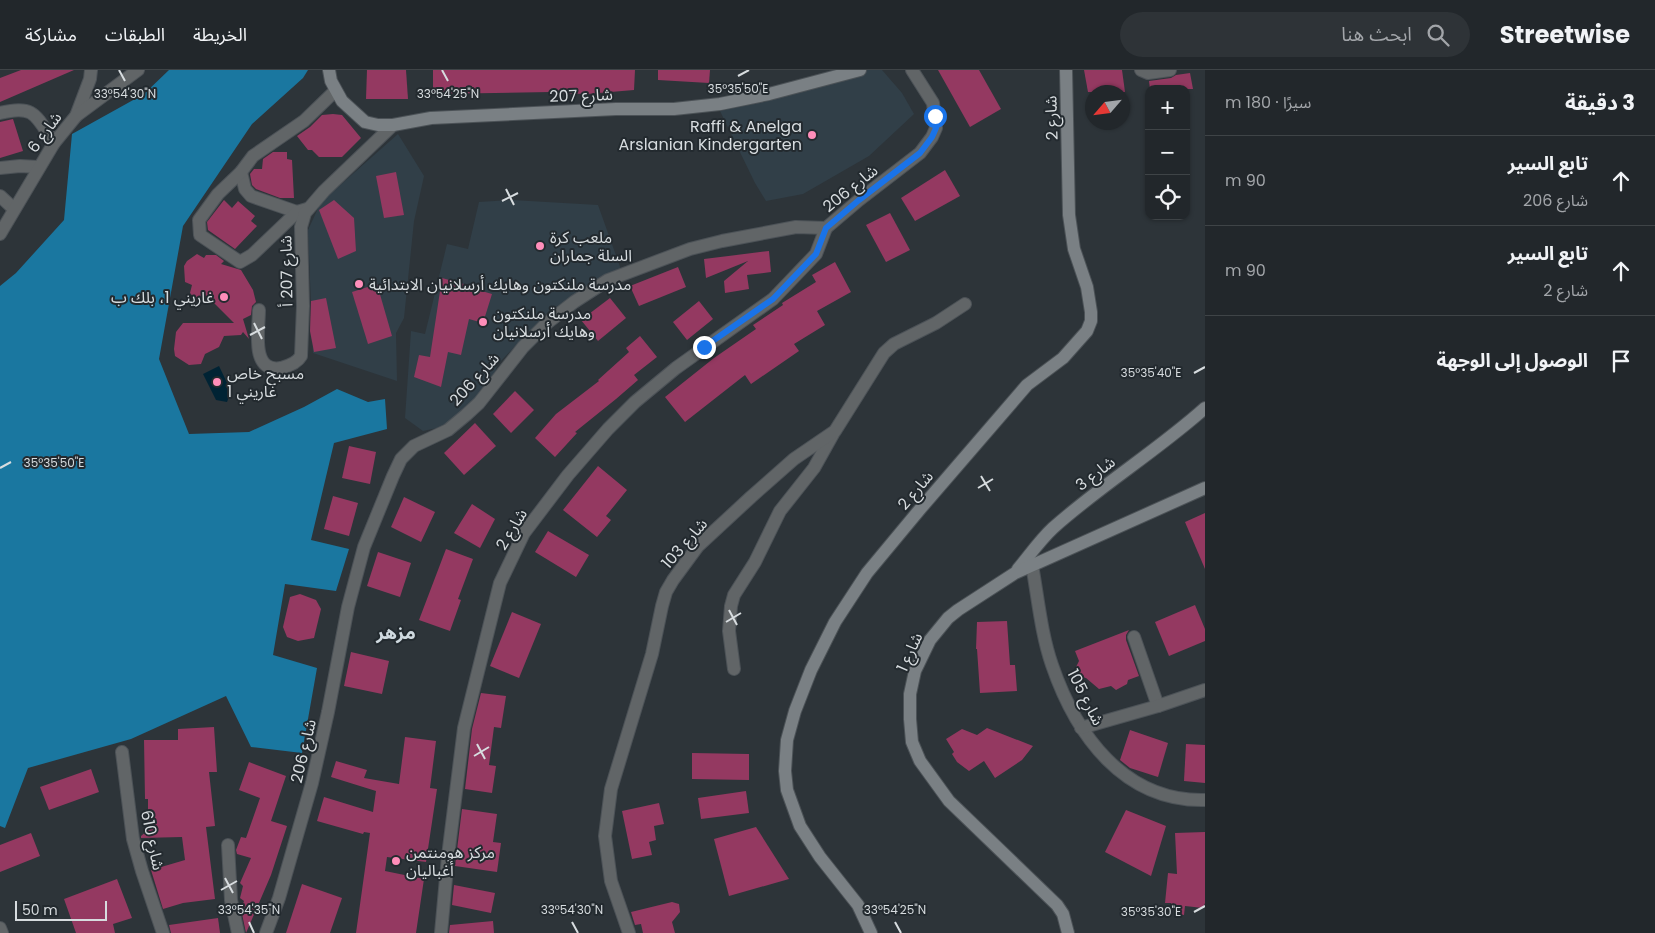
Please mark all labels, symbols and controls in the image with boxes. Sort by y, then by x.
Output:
search box [1120,12,1470,57]
text: Streetwise [1500,18,1630,51]
text: ابحث هنا [1341,21,1412,48]
icon: search [1424,21,1452,49]
text: مشاركة [25,22,77,47]
text: الطبقات [105,22,165,47]
text: الخريطة [193,22,247,47]
text: 35°35'50"E [708,80,768,97]
street label: شارع 207 [549,83,613,109]
text: 33°54'30"N [94,85,156,102]
text: 33°54'25"N [417,85,479,102]
north arrow [1085,85,1130,130]
map controls [1145,85,1190,220]
button: + [1145,85,1190,130]
text: 3 دقيقة [1565,88,1635,117]
text: سيرًا · 180 m [1225,91,1311,114]
street label: شارع 2 [1039,95,1065,141]
route start [924,105,947,128]
street label: شارع 6 [22,107,68,158]
place label: Raffi & Anelga Arslanian Kindergarten [619,115,802,156]
marker: Raffi & Anelga Arslanian Kindergarten [806,129,818,141]
button: − [1145,130,1190,175]
text: تابع السير [1508,150,1588,177]
street label: شارع 206 [818,159,883,219]
icon: ahead [1607,167,1635,195]
text: 90 m [1225,169,1266,192]
button: locate [1145,175,1190,220]
text: شارع 206 [1523,189,1588,212]
place label: ملعب كرة السلة جماران [550,226,632,267]
street label: شارع 207 أ [274,235,300,307]
marker: ملعب كرة السلة جماران [534,240,546,252]
text: تابع السير [1508,240,1588,267]
icon: ahead [1607,257,1635,285]
text: 90 m [1225,259,1266,282]
place label: مدرسة ملنكتون وهايك أرسلانيان الابتدائية [369,273,631,296]
marker: مدرسة ملنكتون وهايك أرسلانيان الابتدائية [353,278,365,290]
text: شارع 2 [1543,279,1588,302]
place label: غاريني 1، بلك ب [111,286,214,310]
marker: غاريني 1، بلك ب [218,291,230,303]
place label: مدرسة ملنكتون وهايك أرسلانيان [493,302,595,343]
marker: مدرسة ملنكتون وهايك أرسلانيان [477,316,489,328]
route end [693,336,716,359]
text: الوصول إلى الوجهة [1436,347,1588,374]
icon: arrive [1607,347,1635,375]
street label: شارع 206 [444,348,505,412]
place label: مسبح خاص غاريني 1 [227,362,304,404]
text: 35°35'40"E [1121,364,1181,381]
marker: مسبح خاص غاريني 1 [211,376,223,388]
street label: شارع 3 [1071,451,1121,497]
text: 35°35'50"E [24,454,84,471]
street label: شارع 2 [892,466,939,515]
street label: شارع 2 [490,504,534,555]
street label: شارع 103 [656,513,714,574]
district label: مزهر [375,619,416,646]
street label: شارع 1 [891,629,929,676]
street label: شارع 105 [1061,665,1110,730]
street label: شارع 206 [285,717,323,786]
street label: شارع 610 [134,808,170,872]
place label: مركز هومنتمن أغباليان [406,841,495,882]
marker: مركز هومنتمن أغباليان [390,855,402,867]
scale bar [15,898,108,921]
text: 50 m [22,900,58,920]
text: 33°54'35"N [218,901,280,918]
text: 33°54'30"N [541,901,603,918]
text: 33°54'25"N [864,901,926,918]
text: 35°35'30"E [1121,903,1181,920]

